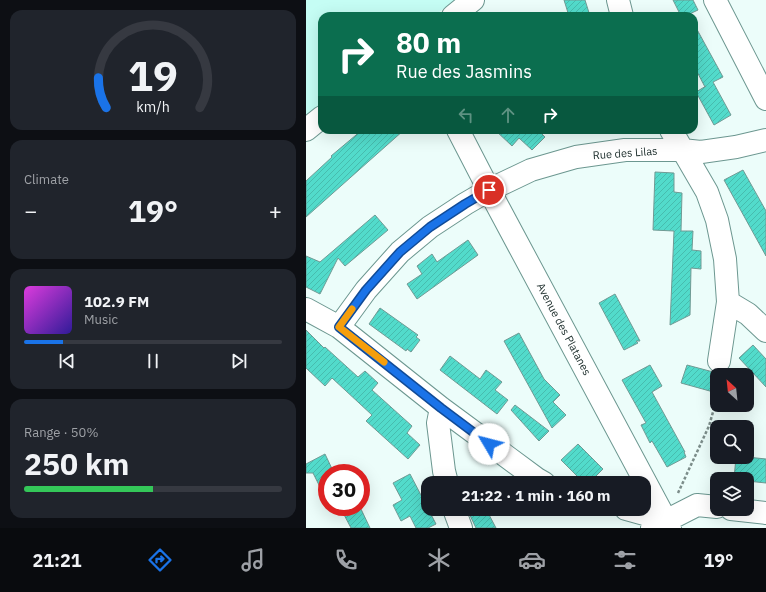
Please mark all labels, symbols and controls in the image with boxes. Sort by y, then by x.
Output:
text: 80 m [396,24,461,61]
icon: right [330,28,382,80]
text: 19 [128,48,178,102]
text: Rue des Jasmins [396,60,532,83]
text: km/h [136,96,170,115]
icon: left [455,104,477,126]
icon: ahead [497,104,519,126]
icon: right [539,104,561,126]
street label: Rue des Lilas [592,144,658,162]
text: Climate [24,171,69,188]
pin [472,173,506,207]
icon: arrive [478,179,500,201]
text: 19° [128,191,178,230]
text: − [24,196,37,225]
text: + [269,196,282,225]
street label: Avenue des Platanes [534,280,594,378]
text: 102.9 FM [84,292,149,311]
text: Music [84,311,118,328]
icon: previous [56,350,78,372]
icon: pause [142,350,164,372]
icon: next [228,350,250,372]
north arrow [710,368,754,412]
map controls [710,368,754,516]
button: search [710,420,754,464]
position arrow [468,423,510,465]
text: Range · 50% [24,424,98,441]
text: 250 km [24,444,129,483]
speed limit sign: 30 [318,464,370,516]
button: layers [710,472,754,516]
text: 21:22 · 1 min · 160 m [462,486,610,505]
icon: directions [146,546,174,574]
icon: music [239,546,267,574]
icon: phone [332,546,360,574]
icon: climate [425,546,453,574]
icon: car [518,546,546,574]
icon: filters [611,546,639,574]
text: 21:21 [32,549,82,572]
text: 19° [703,549,734,572]

